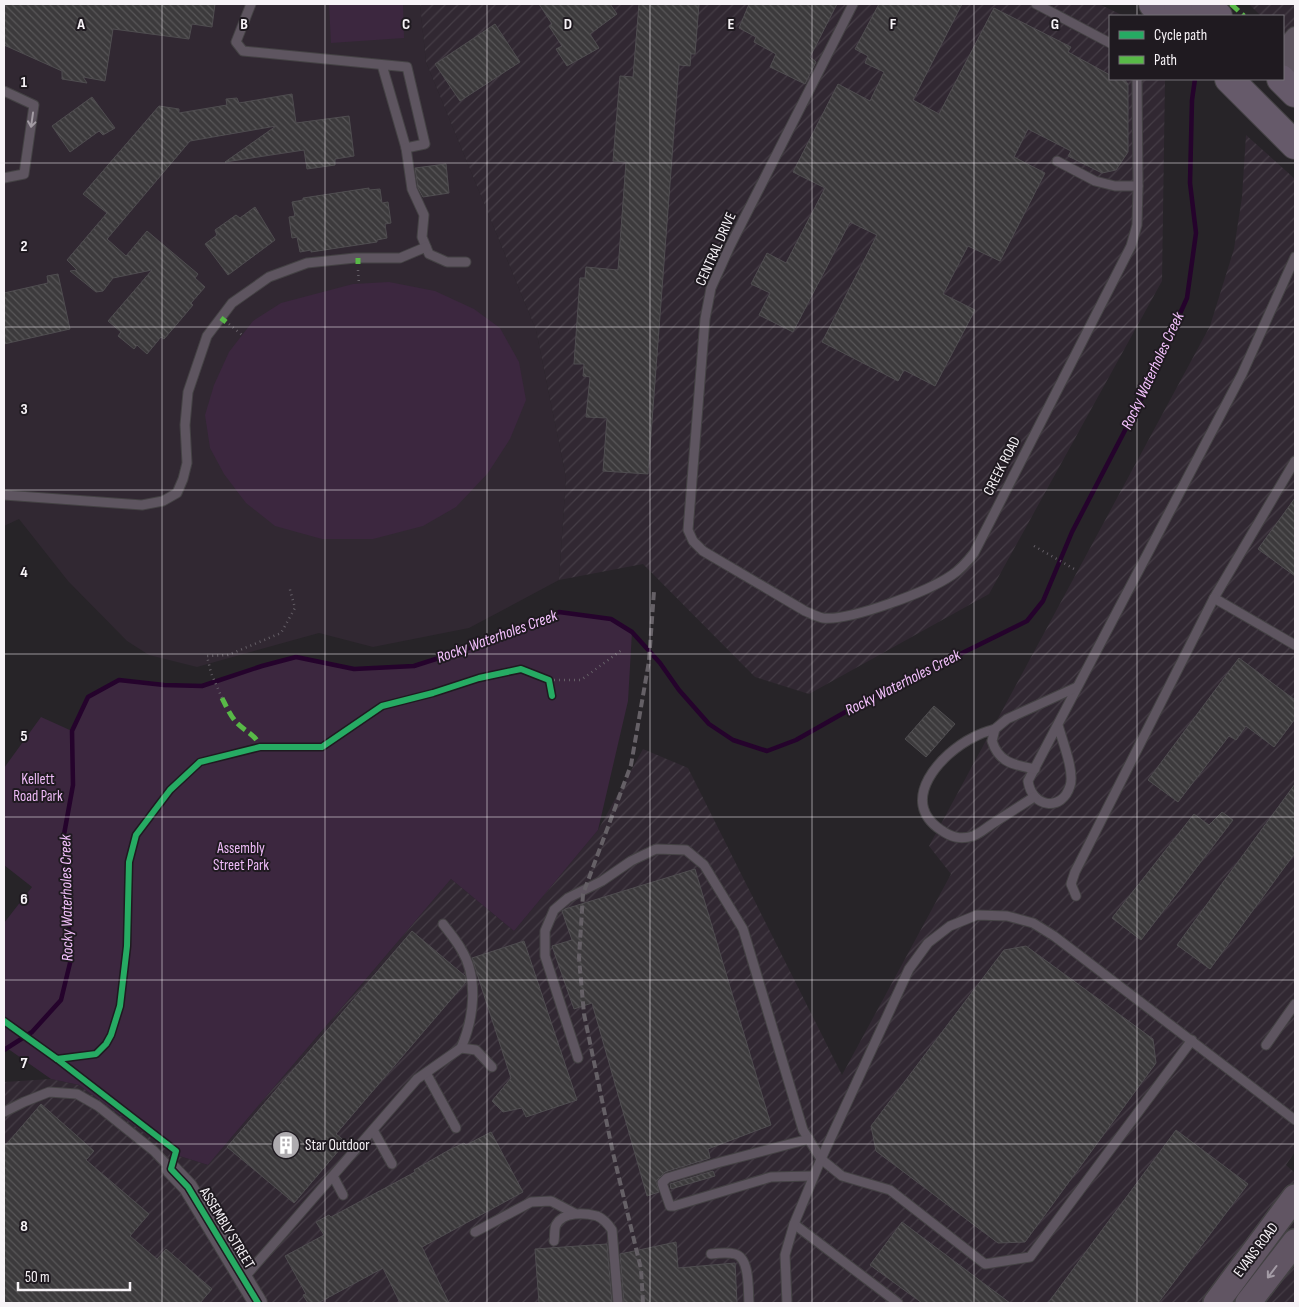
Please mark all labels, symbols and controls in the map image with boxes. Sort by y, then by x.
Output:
text: A [76,15,85,34]
text: B [240,15,248,34]
text: C [402,15,410,34]
text: D [564,15,572,34]
text: E [728,15,735,34]
text: F [890,15,897,34]
text: G [1051,15,1059,34]
legend [1109,15,1284,80]
text: Cycle path [1154,26,1207,45]
text: Path [1154,51,1177,70]
text: 1 [21,73,28,92]
one-way arrow [26,112,36,128]
street label: CENTRAL DRIVE [691,209,741,289]
text: 2 [20,237,28,256]
water label: Rocky Waterholes Creek [1118,309,1189,433]
text: 3 [20,400,28,419]
street label: CREEK ROAD [979,433,1025,499]
text: 4 [20,563,28,582]
water label: Rocky Waterholes Creek [434,606,561,668]
water label: Rocky Waterholes Creek [842,645,965,720]
text: 5 [20,727,28,746]
park label: Kellett Road Park [13,770,63,806]
water label: Rocky Waterholes Creek [56,833,78,962]
park label: Assembly Street Park [213,839,269,875]
text: 6 [20,890,28,909]
text: 7 [21,1054,28,1073]
building icon: Star Outdoor [271,1130,301,1160]
place label: Star Outdoor [305,1136,370,1155]
street label: ASSEMBLY STREET [195,1183,259,1272]
text: 8 [20,1217,28,1236]
street label: EVANS ROAD [1229,1219,1283,1281]
scale bar [18,1260,130,1292]
one-way arrow [1266,1265,1277,1278]
text: 50 m [25,1268,50,1287]

